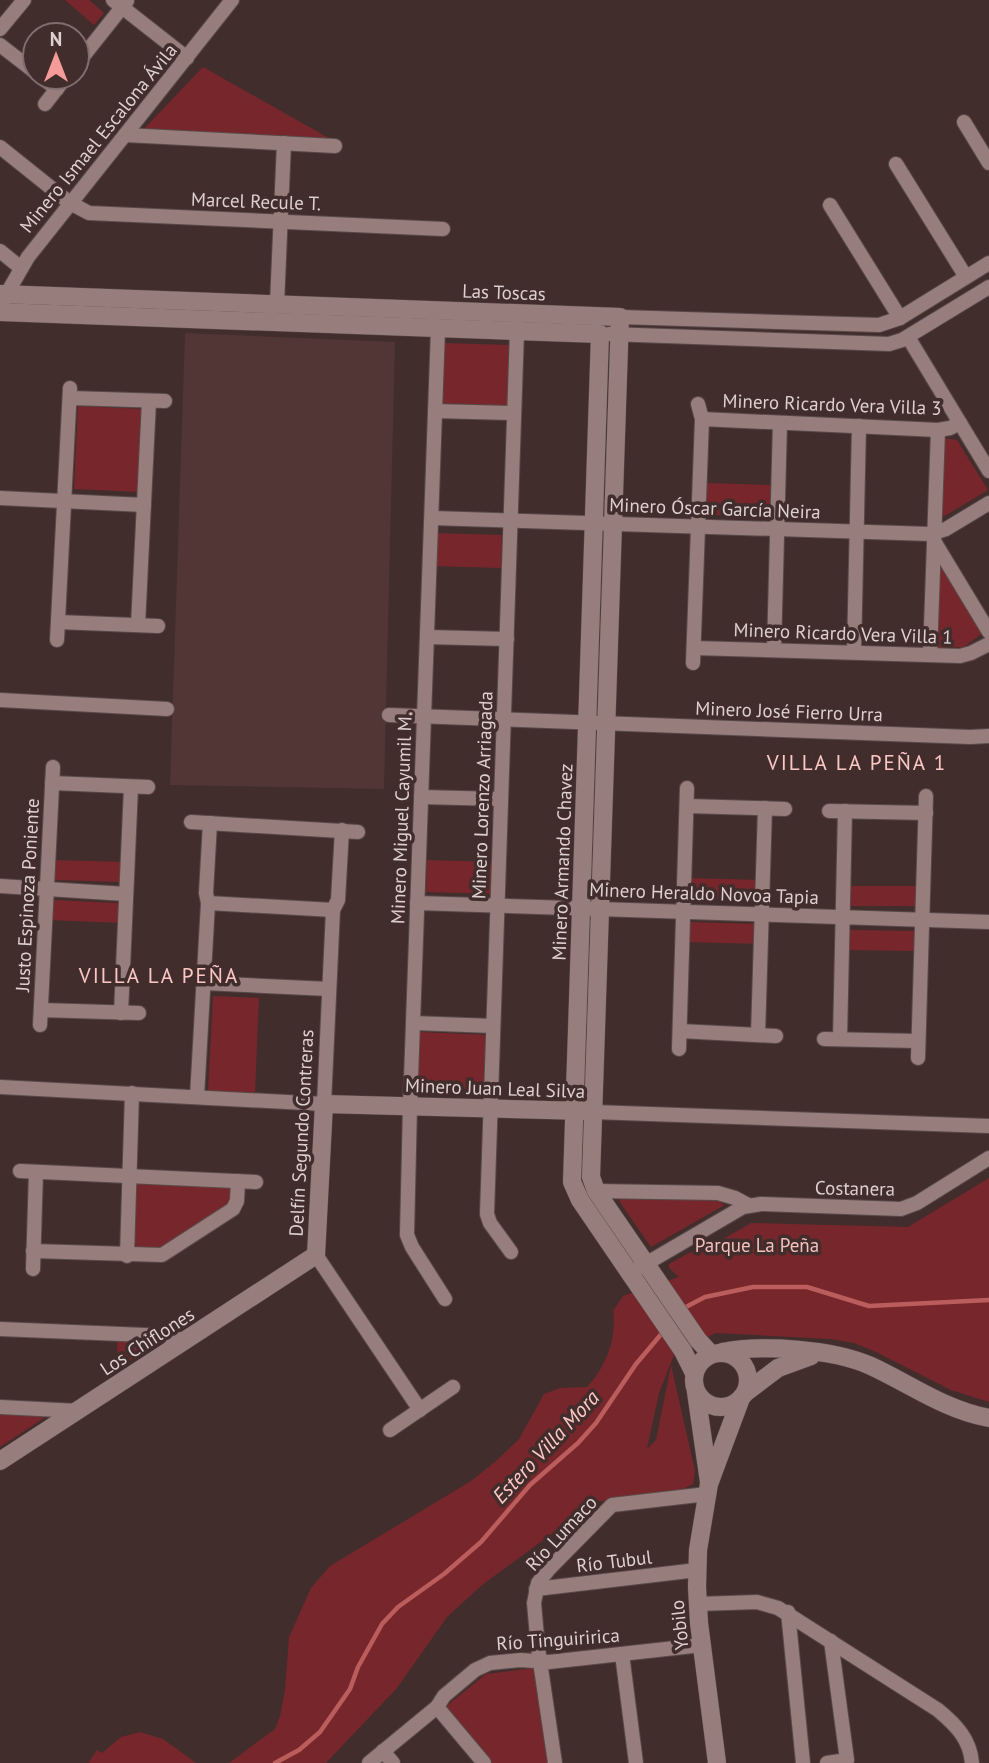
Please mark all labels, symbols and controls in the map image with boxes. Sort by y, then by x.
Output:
north arrow [21,21,91,91]
text: N [50,27,62,51]
street label: Minero Ismael Escalona Ávila [14,39,182,237]
street label: Marcel Recule T. [190,187,322,215]
street label: Las Toscas [462,279,546,305]
street label: Minero Ricardo Vera Villa 3 [722,388,942,420]
street label: Minero Óscar García Neira [609,492,821,524]
street label: Minero Ricardo Vera Villa 1 [733,617,953,649]
street label: Minero Lorenzo Arriagada [466,691,498,899]
street label: Minero José Fierro Urra [695,696,883,726]
street label: Minero Miguel Cayumil M. [385,712,417,924]
district label: VILLA LA PEÑA 1 [766,749,947,776]
street label: Minero Armando Chavez [547,763,577,961]
street label: Justo Espinoza Poniente [10,798,44,993]
street label: Minero Heraldo Novoa Tapia [589,877,819,909]
district label: VILLA LA PEÑA [78,962,239,989]
street label: Delfín Segundo Contreras [284,1029,318,1237]
street label: Minero Juan Leal Silva [405,1073,585,1103]
street label: Costanera [815,1175,895,1201]
park label: Parque La Peña [695,1233,819,1257]
street label: Los Chiflones [95,1302,199,1380]
water label: Estero Villa Mora [486,1384,605,1509]
street label: Río Lumaco [520,1490,602,1576]
street label: Río Tubul [575,1544,653,1578]
street label: Yobilo [664,1599,694,1651]
street label: Río Tinguiririca [496,1623,620,1655]

